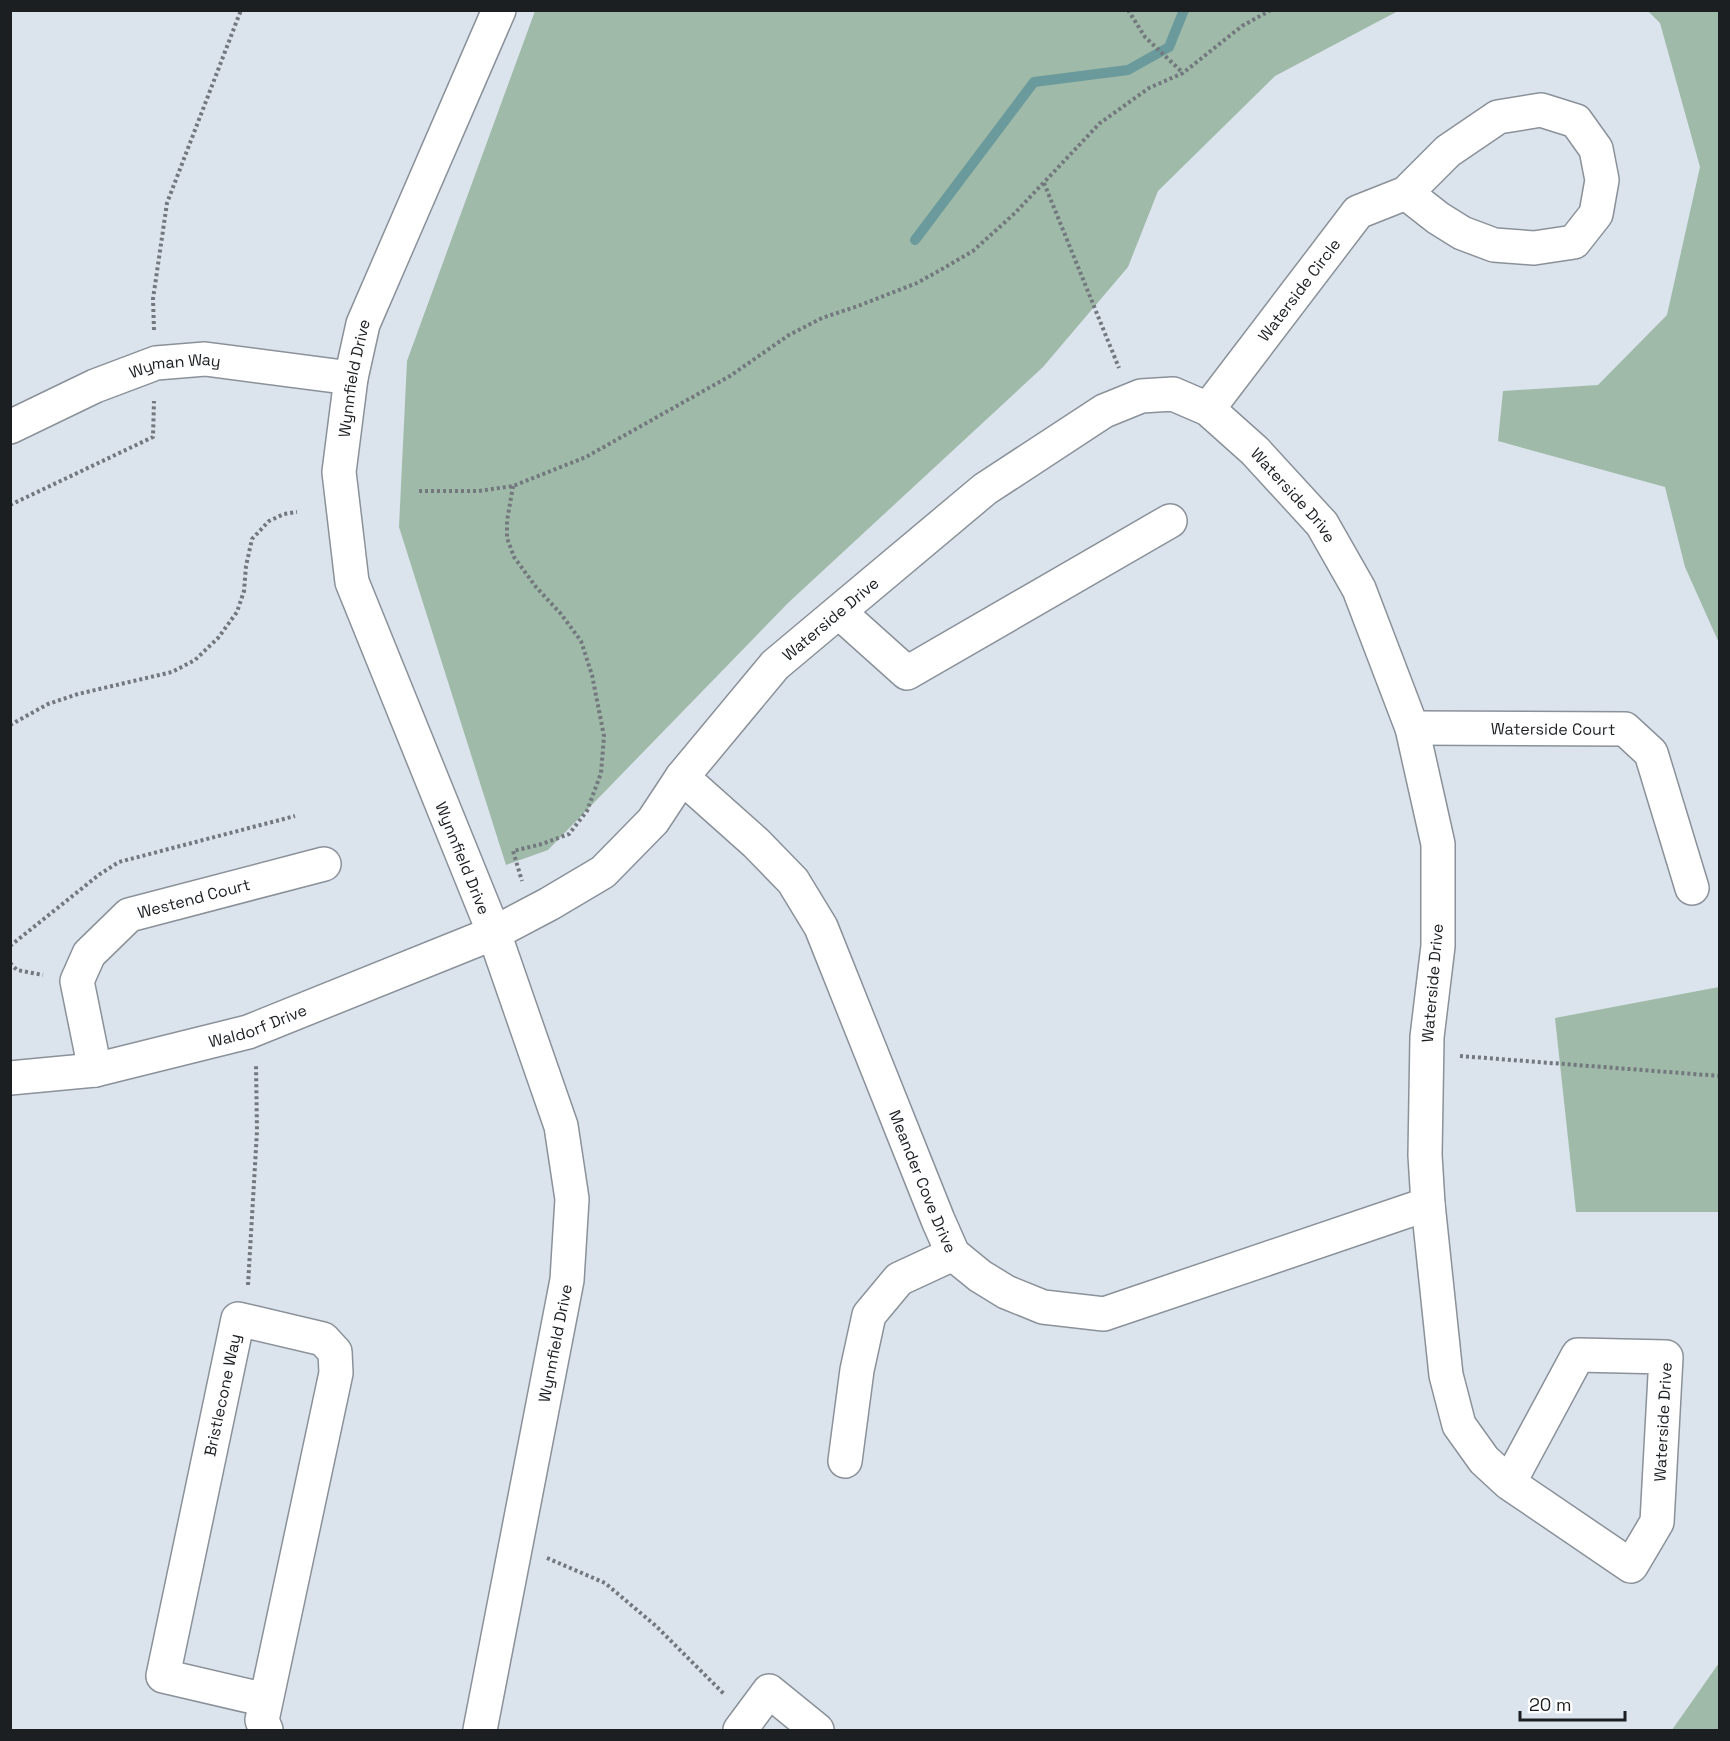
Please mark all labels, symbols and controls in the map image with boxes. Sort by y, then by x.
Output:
street label: Waterside Circle [1253,234,1345,346]
street label: Wynnfield Drive [334,316,375,439]
street label: Wyman Way [126,349,222,383]
street label: Waterside Drive [1246,443,1340,546]
street label: Waterside Drive [778,573,883,666]
street label: Waterside Court [1491,718,1615,740]
street label: Wynnfield Drive [430,799,495,918]
street label: Westend Court [135,874,252,923]
street label: Waterside Drive [1417,923,1448,1043]
street label: Waldorf Drive [206,999,310,1052]
street label: Meander Cove Drive [884,1107,961,1256]
street label: Wynnfield Drive [534,1282,577,1404]
street label: Bristlecone Way [199,1332,246,1458]
street label: Waterside Drive [1649,1362,1677,1482]
scale bar [1520,1684,1625,1722]
text: 20 m [1529,1693,1572,1716]

